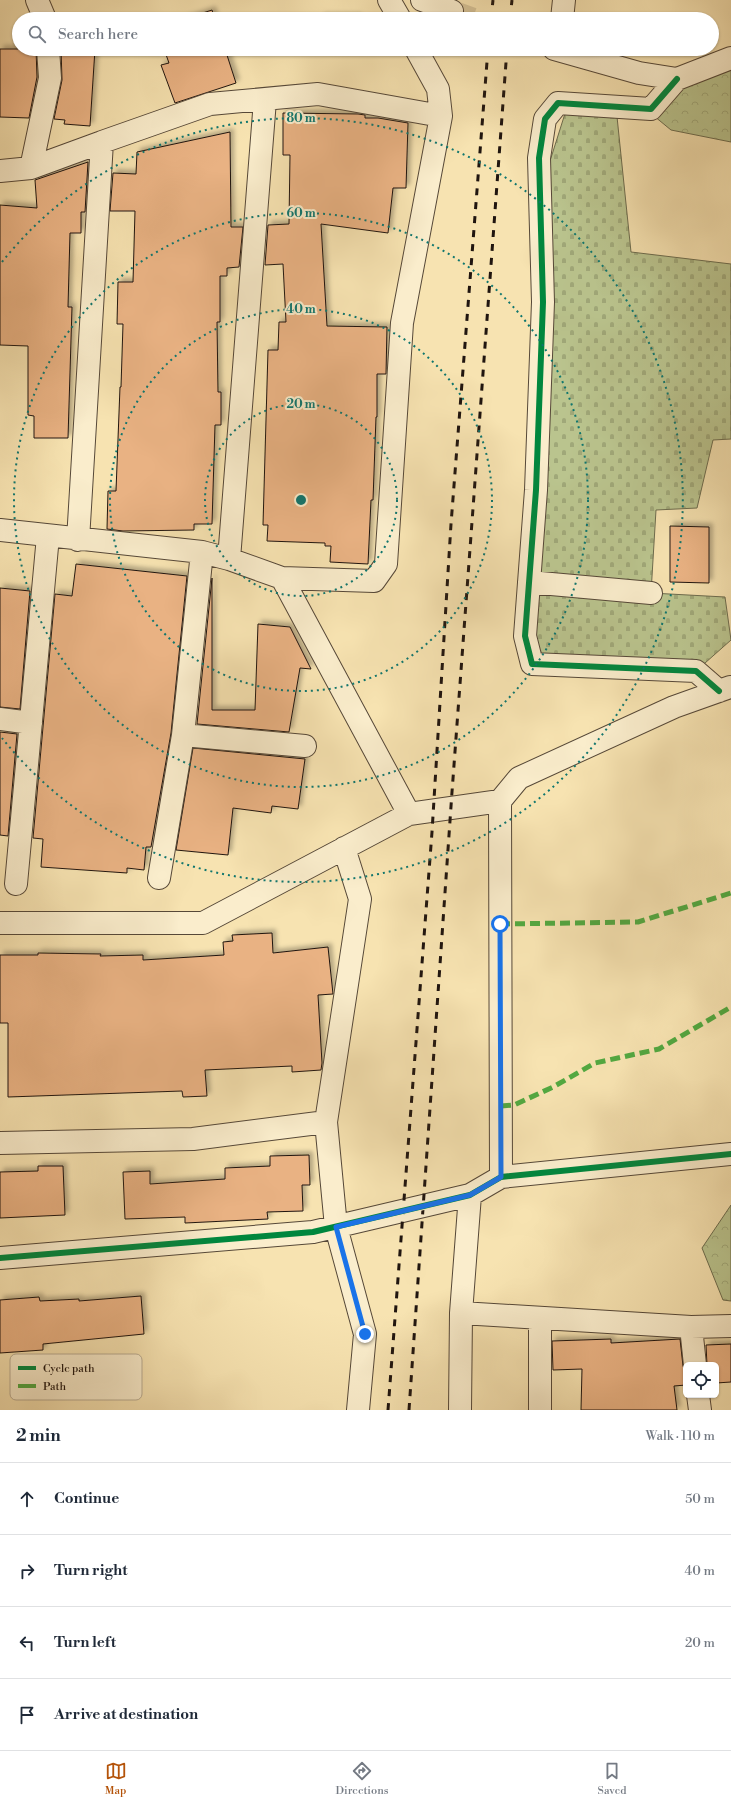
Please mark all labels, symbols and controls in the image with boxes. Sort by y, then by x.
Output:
search box [12,12,719,56]
icon: search [26,23,48,45]
text: Search here [58,25,138,44]
text: 80 m [286,111,316,126]
text: 60 m [286,206,316,221]
text: 40 m [286,302,316,317]
text: 20 m [286,397,316,412]
centre of rings [294,493,308,507]
route start [491,915,509,933]
route end [356,1325,374,1343]
legend [10,1354,142,1400]
text: Cycle path [43,1362,95,1376]
map controls [683,1362,719,1398]
button: locate [683,1362,719,1398]
text: Path [43,1380,67,1394]
text: 2 min [16,1425,61,1447]
text: Walk · 110 m [645,1428,715,1444]
icon: ahead [16,1488,38,1510]
text: Continue [54,1489,119,1508]
text: 50 m [685,1491,715,1507]
icon: right [16,1560,38,1582]
text: Turn right [54,1561,128,1580]
text: 40 m [685,1563,715,1579]
icon: left [16,1632,38,1654]
text: Turn left [54,1633,116,1652]
text: 20 m [685,1635,715,1651]
icon: arrive [16,1704,38,1726]
text: Arrive at destination [54,1705,198,1724]
tab: Map [105,1760,127,1798]
tab: Directions [336,1760,389,1798]
tab: Saved [598,1760,626,1798]

